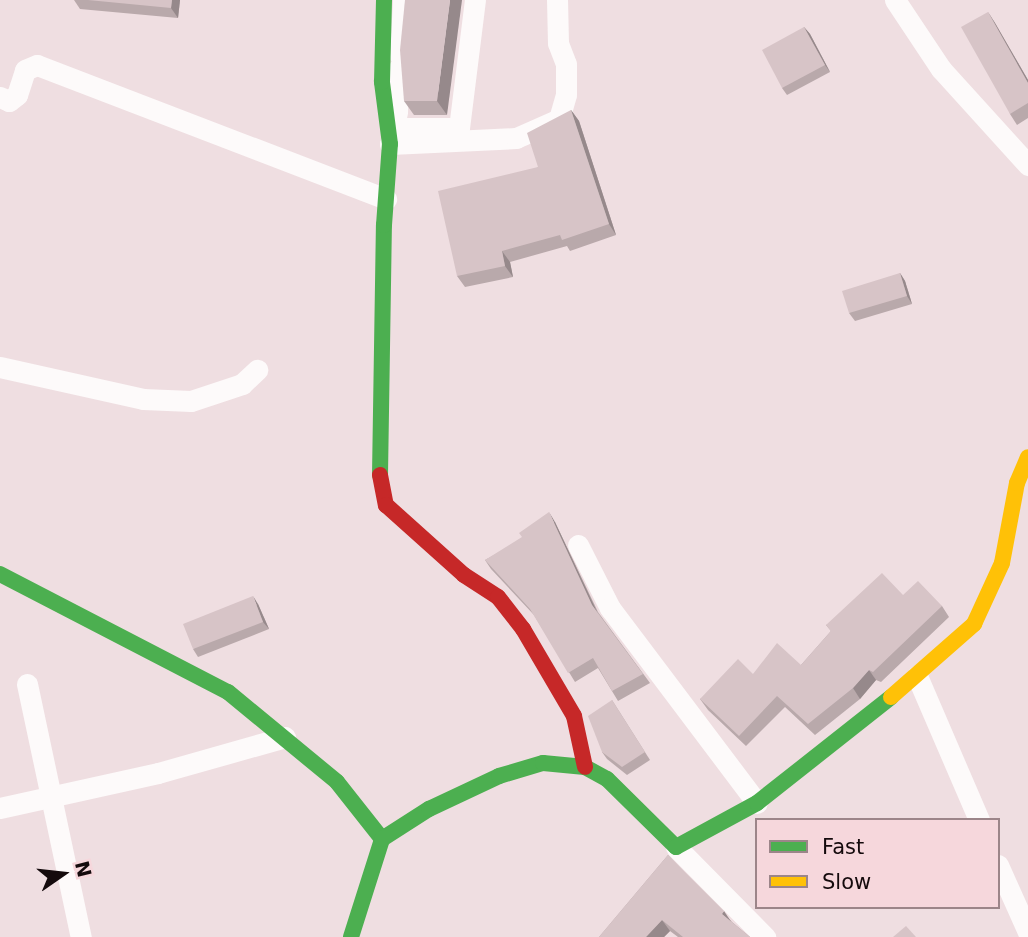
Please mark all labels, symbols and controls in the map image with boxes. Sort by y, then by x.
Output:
legend [755,818,1000,909]
text: Fast [822,835,864,859]
north arrow [28,839,98,909]
text: N [71,859,96,879]
text: Slow [822,870,871,894]

